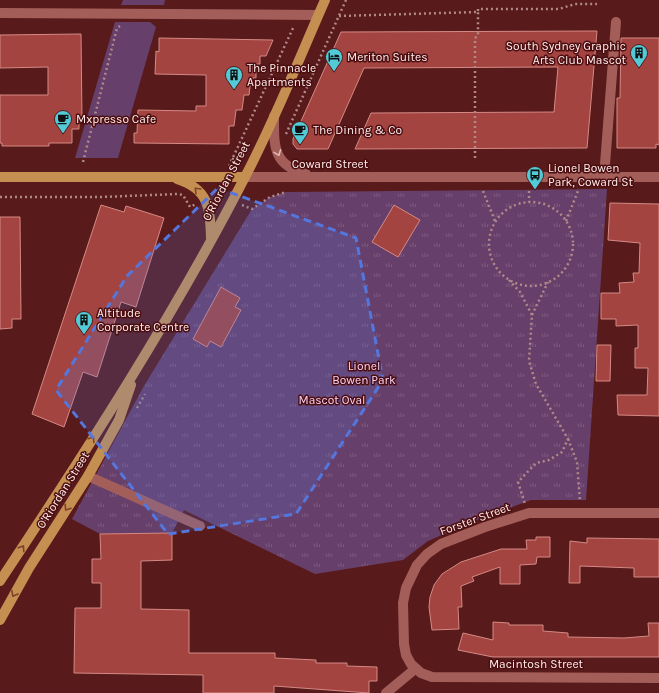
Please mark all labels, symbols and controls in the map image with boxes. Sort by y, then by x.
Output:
place label: South Sydney Graphic Arts Club Mascot [506,39,626,67]
building icon: South Sydney Graphic Arts Club Mascot [629,43,649,68]
hotel icon: Meriton Suites [324,47,344,72]
place label: Meriton Suites [347,50,427,64]
place label: The Pinnacle Apartments [247,61,316,89]
building icon: The Pinnacle Apartments [224,65,244,90]
cafe icon: Mxpresso Cafe [53,109,73,134]
place label: Mxpresso Cafe [76,112,156,126]
cafe icon: The Dining & Co [290,120,310,145]
place label: The Dining & Co [313,123,402,137]
street label: O'Riordan Street [199,138,253,223]
one-way arrow [273,149,281,156]
street label: Coward Street [292,157,369,171]
place label: Lionel Bowen Park, Coward St [548,161,633,189]
bus stop icon: Lionel Bowen Park, Coward St [525,165,545,190]
one-way arrow [194,187,202,194]
place label: Altitude Corporate Centre [97,306,189,334]
building icon: Altitude Corporate Centre [74,310,94,335]
park label: Lionel Bowen Park [332,359,396,387]
park label: Mascot Oval [299,393,365,407]
one-way arrow [88,436,95,443]
street label: O'Riordan Street [34,449,92,531]
street label: Forster Street [438,500,513,538]
one-way arrow [65,504,72,511]
one-way arrow [17,545,24,552]
one-way arrow [12,590,19,597]
street label: Macintosh Street [489,657,584,671]

